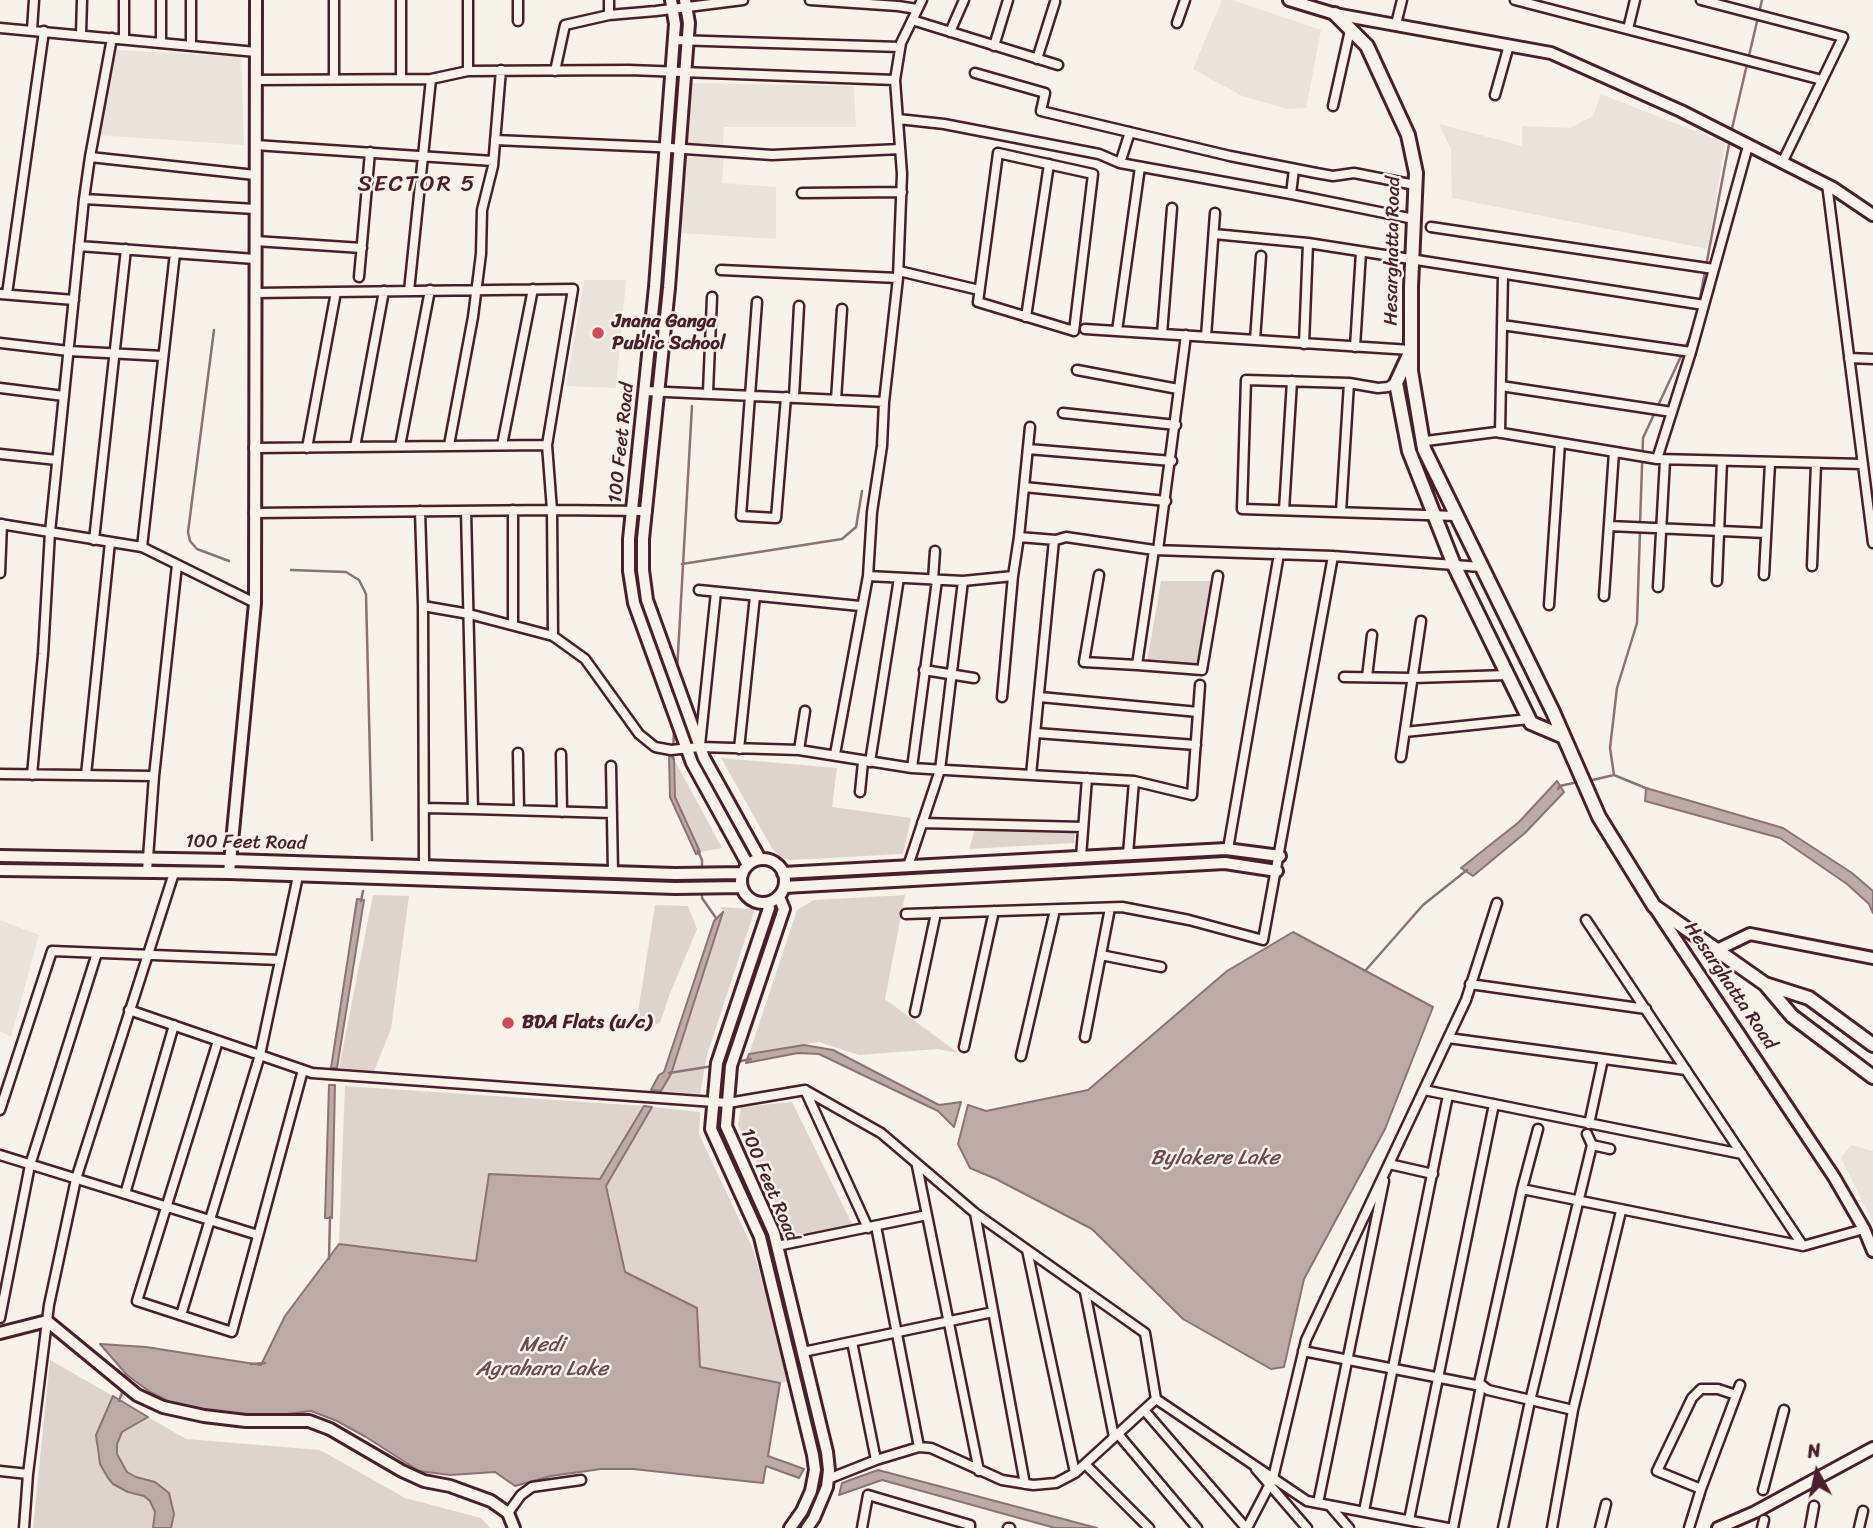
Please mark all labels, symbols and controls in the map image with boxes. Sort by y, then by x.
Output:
district label: SECTOR 5 [359,171,475,199]
street label: Hesarghatta Road [1380,176,1406,326]
place label: Jnana Ganga Public School [612,311,725,355]
marker: Jnana Ganga Public School [590,325,606,341]
street label: 100 Feet Road [604,382,640,504]
street label: 100 Feet Road [185,831,307,855]
street label: Hesarghatta Road [1679,918,1781,1054]
place label: BDA Flats (u/c) [522,1012,652,1034]
marker: BDA Flats (u/c) [500,1015,516,1031]
street label: 100 Feet Road [735,1125,803,1245]
water label: Bylakere Lake [1150,1146,1280,1172]
water label: Medi Agrahara Lake [476,1333,608,1383]
text: N [1805,1433,1823,1468]
north arrow [1782,1437,1852,1507]

